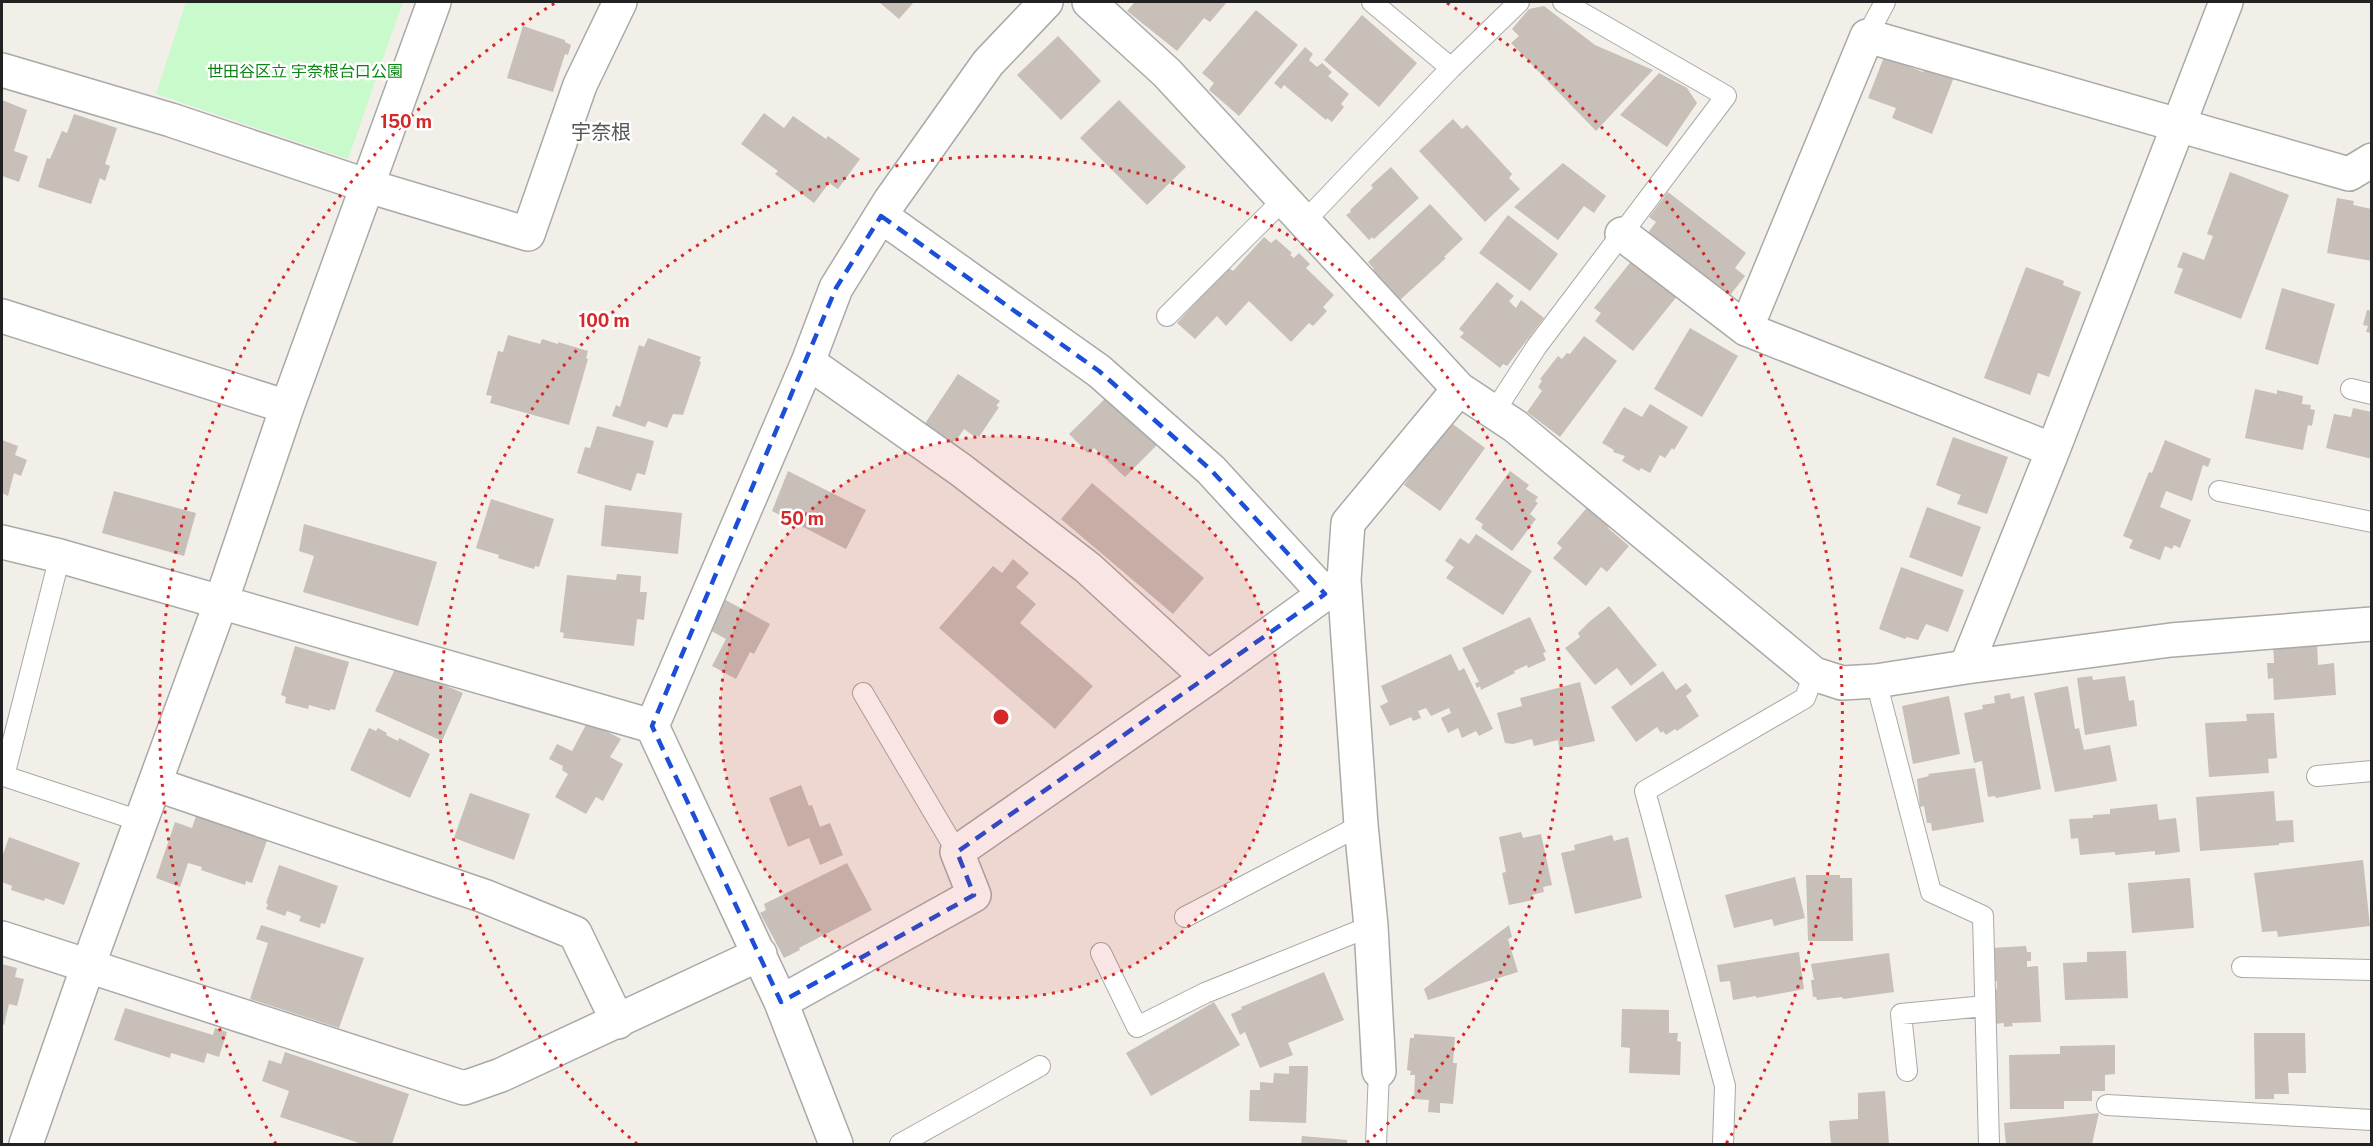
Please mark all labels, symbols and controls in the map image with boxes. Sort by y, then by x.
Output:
park label: 世田谷区立 宇奈根台口公園 [207,62,403,81]
text: 150 m [380,111,432,132]
district label: 宇奈根 [571,120,631,144]
text: 100 m [578,310,630,331]
text: 50 m [780,508,824,529]
centre of rings [991,707,1011,727]

